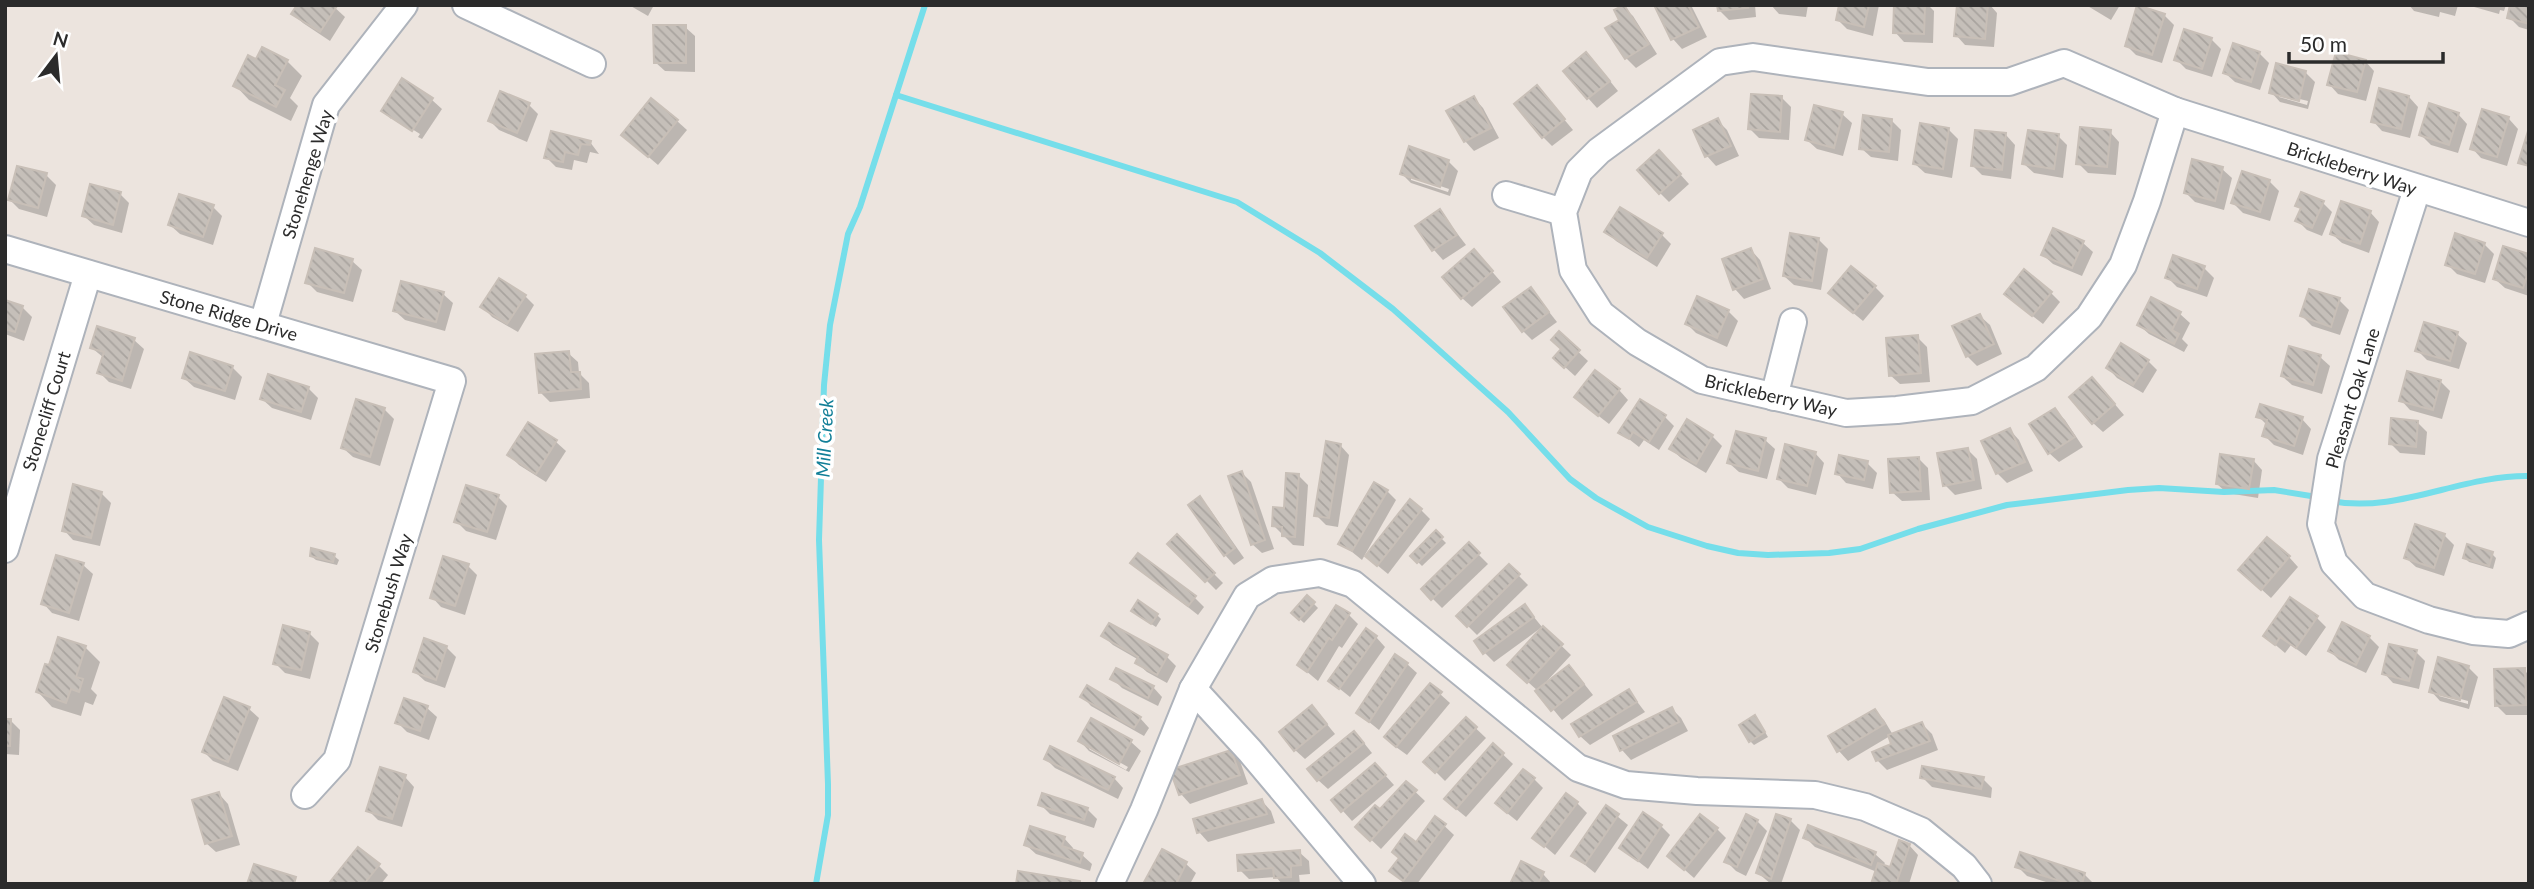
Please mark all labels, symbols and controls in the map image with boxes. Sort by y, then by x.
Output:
north arrow [21,21,91,91]
scale bar [2289,21,2443,65]
text: N [51,26,71,52]
text: 50 m [2300,31,2347,56]
street label: Stonehenge Way [277,106,337,241]
street label: Brickleberry Way [2284,137,2420,200]
street label: Stone Ridge Drive [158,285,300,345]
street label: Pleasant Oak Lane [2320,325,2384,471]
street label: Stonecliff Court [17,348,75,474]
street label: Brickleberry Way [1703,369,1840,421]
water label: Mill Creek [810,397,838,478]
street label: Stonebush Way [359,530,417,655]

